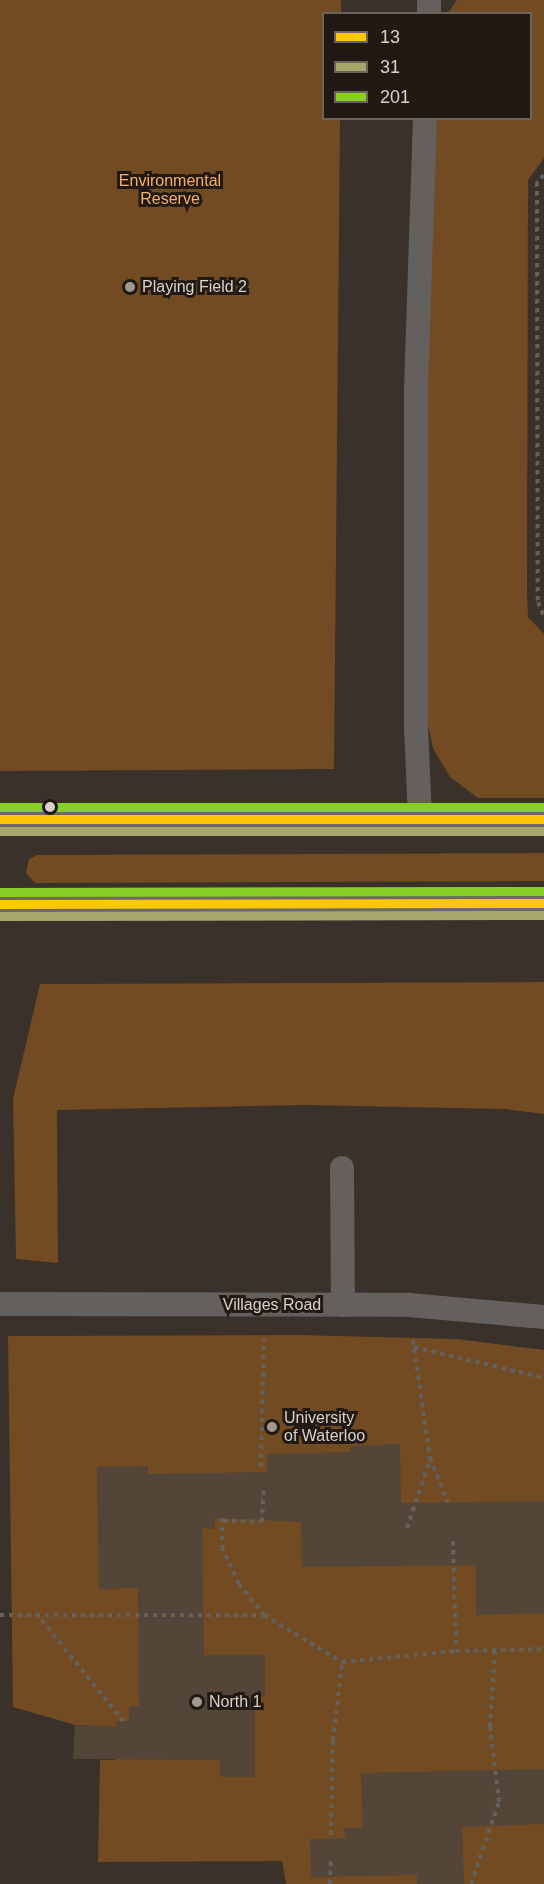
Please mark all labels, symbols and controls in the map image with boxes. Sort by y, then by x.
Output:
legend [322,12,532,120]
text: 13 [380,27,400,47]
text: 31 [380,57,400,77]
text: 201 [380,87,410,107]
park label: Environmental Reserve [119,171,221,209]
place label: Playing Field 2 [142,277,247,297]
marker: Playing Field 2 [123,280,137,294]
unlabelled marker [44,801,56,813]
street label: Villages Road [223,1295,321,1315]
place label: University of Waterloo [284,1408,365,1446]
marker: University of Waterloo [265,1420,279,1434]
place label: North 1 [209,1692,261,1712]
marker: North 1 [190,1695,204,1709]

